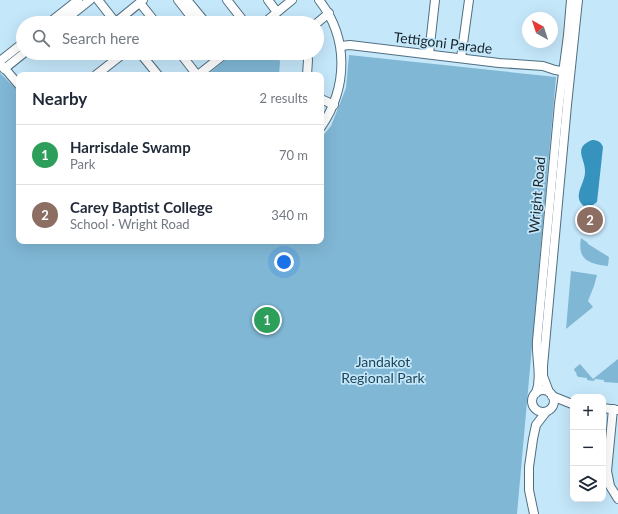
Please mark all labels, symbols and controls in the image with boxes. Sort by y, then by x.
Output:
north arrow [522,12,558,48]
search box [16,16,324,60]
icon: search [30,27,52,49]
street label: Tettigoni Parade [393,28,493,57]
text: Search here [62,29,139,47]
text: Nearby [32,88,87,109]
text: 2 results [260,90,308,106]
text: Harrisdale Swamp [70,138,191,156]
text: 1 [41,147,49,163]
text: 70 m [279,147,308,163]
text: Park [70,156,95,172]
street label: Wright Road [525,156,548,234]
text: Carey Baptist College [70,198,213,216]
pin: 2 [577,205,603,235]
text: 2 [41,207,49,223]
text: 340 m [271,207,308,223]
text: School · Wright Road [70,216,190,232]
your location [274,252,294,272]
pin: 1 [254,305,280,335]
park label: Jandakot Regional Park [341,353,426,386]
map controls [570,394,606,502]
button: + [570,394,606,430]
button: − [570,430,606,466]
button: layers [570,466,606,502]

